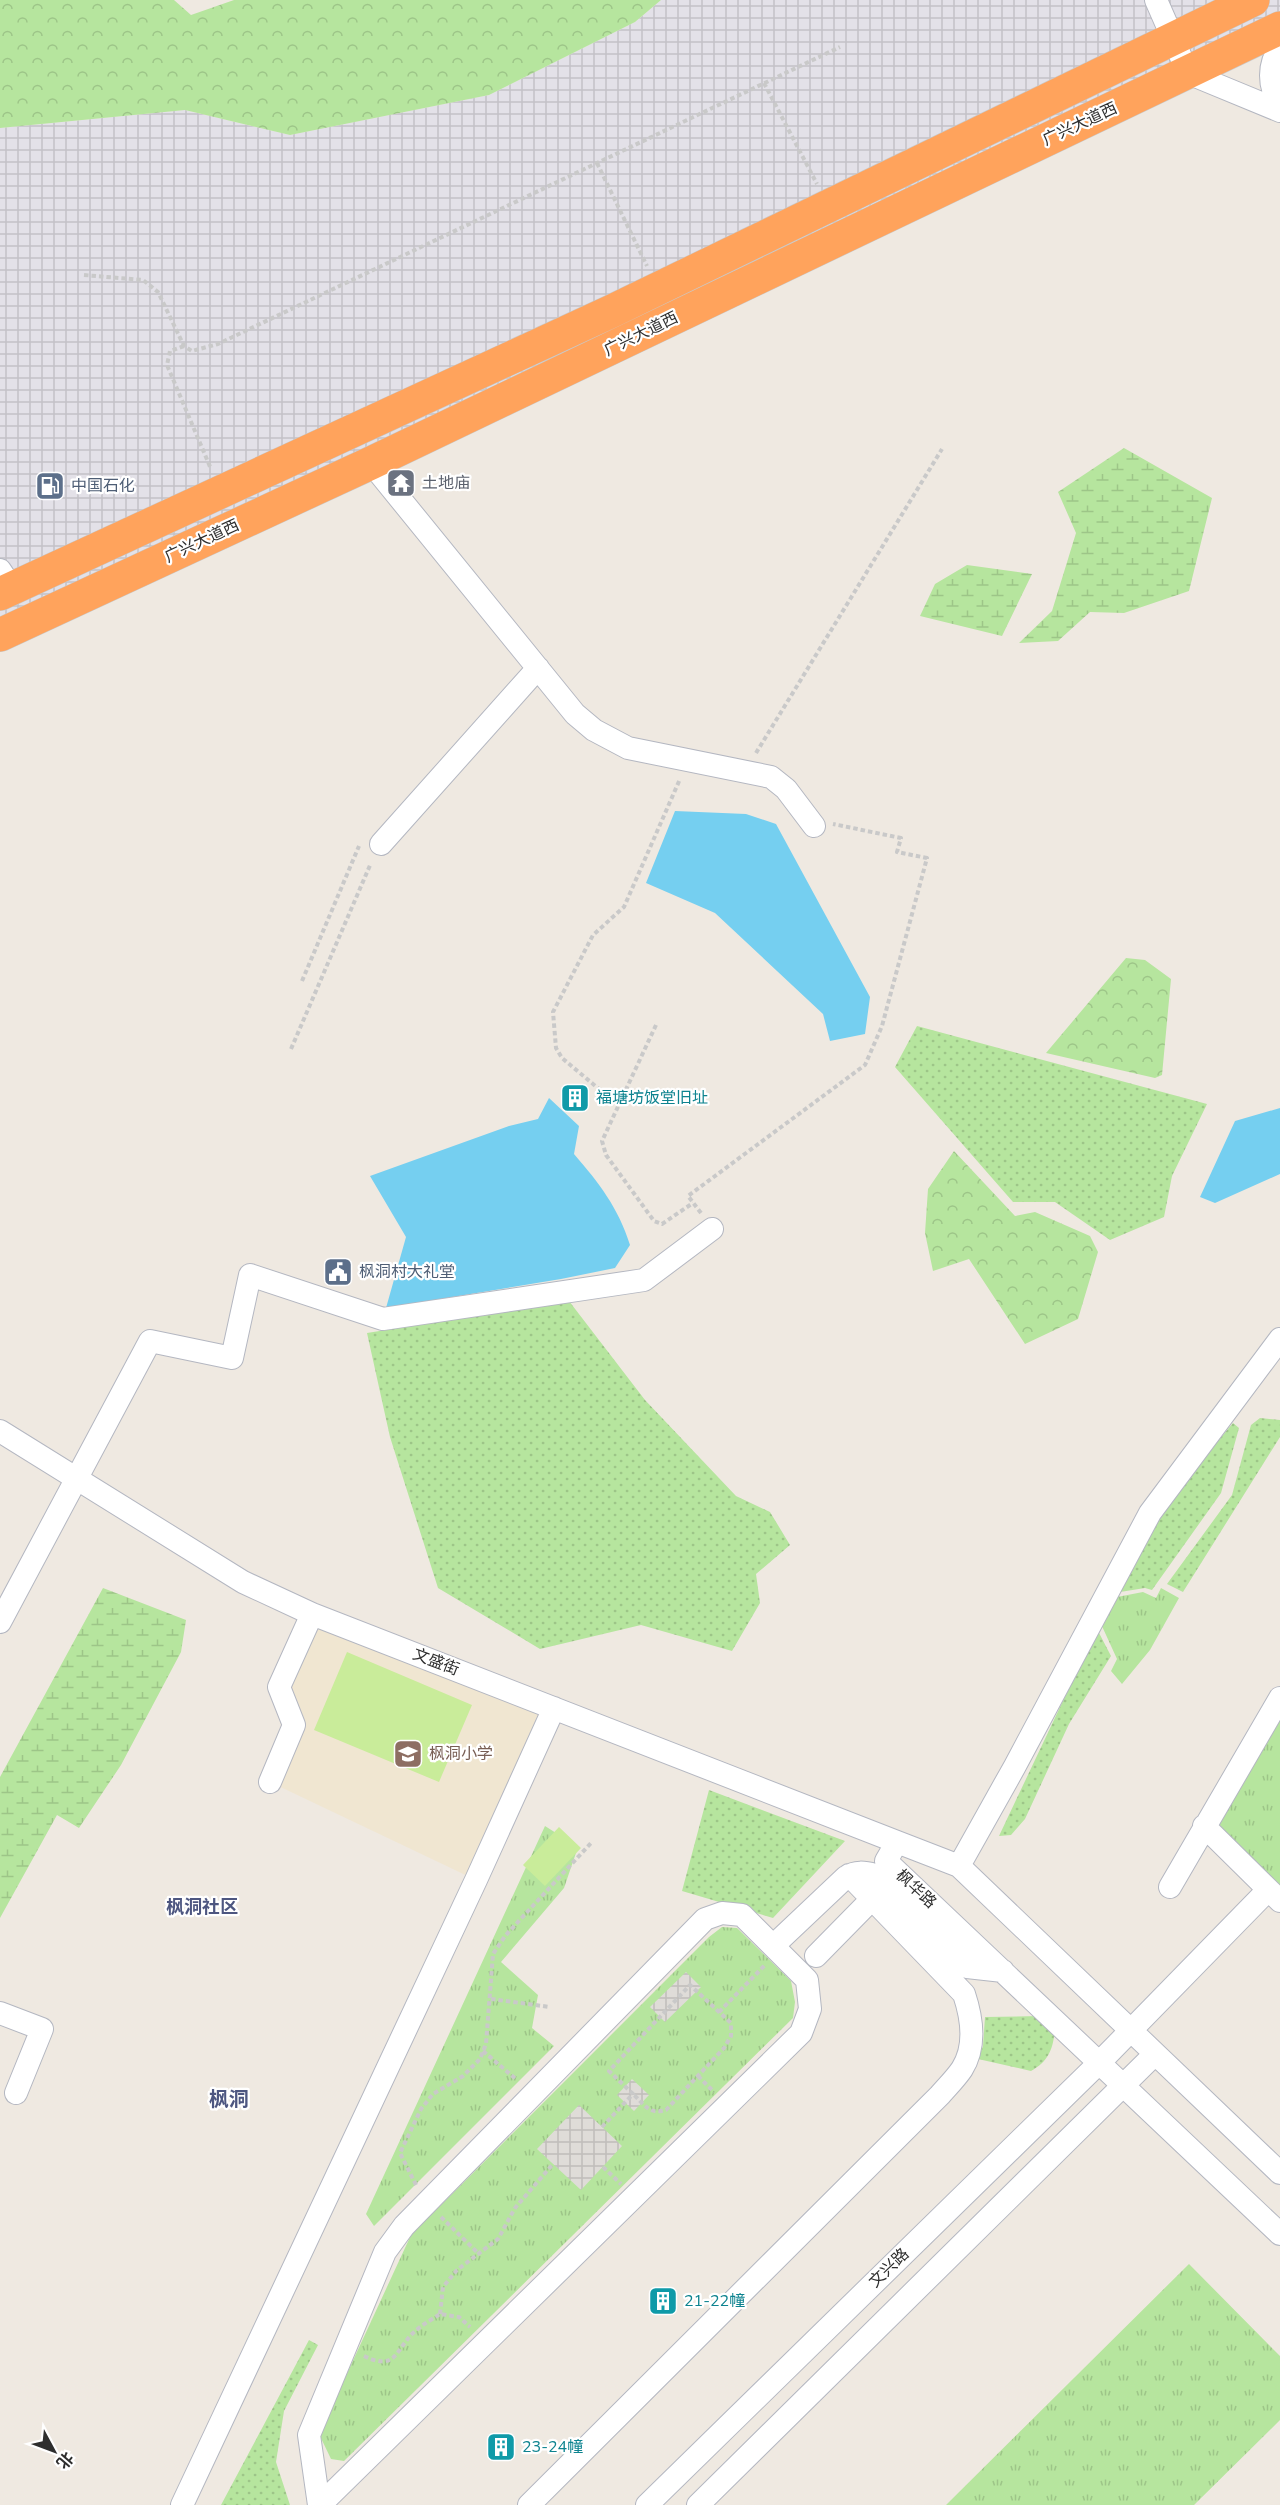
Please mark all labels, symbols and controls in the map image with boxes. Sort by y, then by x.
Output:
street label: 广兴大道西 [1039,97,1121,151]
street label: 广兴大道西 [600,307,682,361]
temple icon: 土地庙 [385,467,417,499]
fuel station icon: 中国石化 [34,470,66,502]
place label: 土地庙 [422,472,470,494]
place label: 中国石化 [71,475,135,497]
street label: 广兴大道西 [161,514,243,568]
building icon: 福塘坊饭堂旧址 [559,1082,591,1114]
place label: 福塘坊饭堂旧址 [596,1087,708,1109]
public building icon: 枫洞村大礼堂 [322,1256,354,1288]
place label: 枫洞村大礼堂 [359,1261,455,1283]
street label: 文盛街 [410,1643,462,1681]
school or university icon: 枫洞小学 [392,1738,424,1770]
place label: 枫洞小学 [429,1743,493,1765]
street label: 枫华路 [891,1865,941,1913]
district label: 枫洞社区 [166,1895,238,1919]
district label: 枫洞 [209,2086,249,2113]
street label: 文兴路 [864,2243,914,2293]
building icon: 21-22幢 [647,2285,679,2317]
place label: 21-22幢 [684,2290,745,2312]
north arrow [24,2421,84,2481]
building icon: 23-24幢 [485,2431,517,2463]
place label: 23-24幢 [522,2436,583,2458]
text: 北 [51,2447,78,2473]

